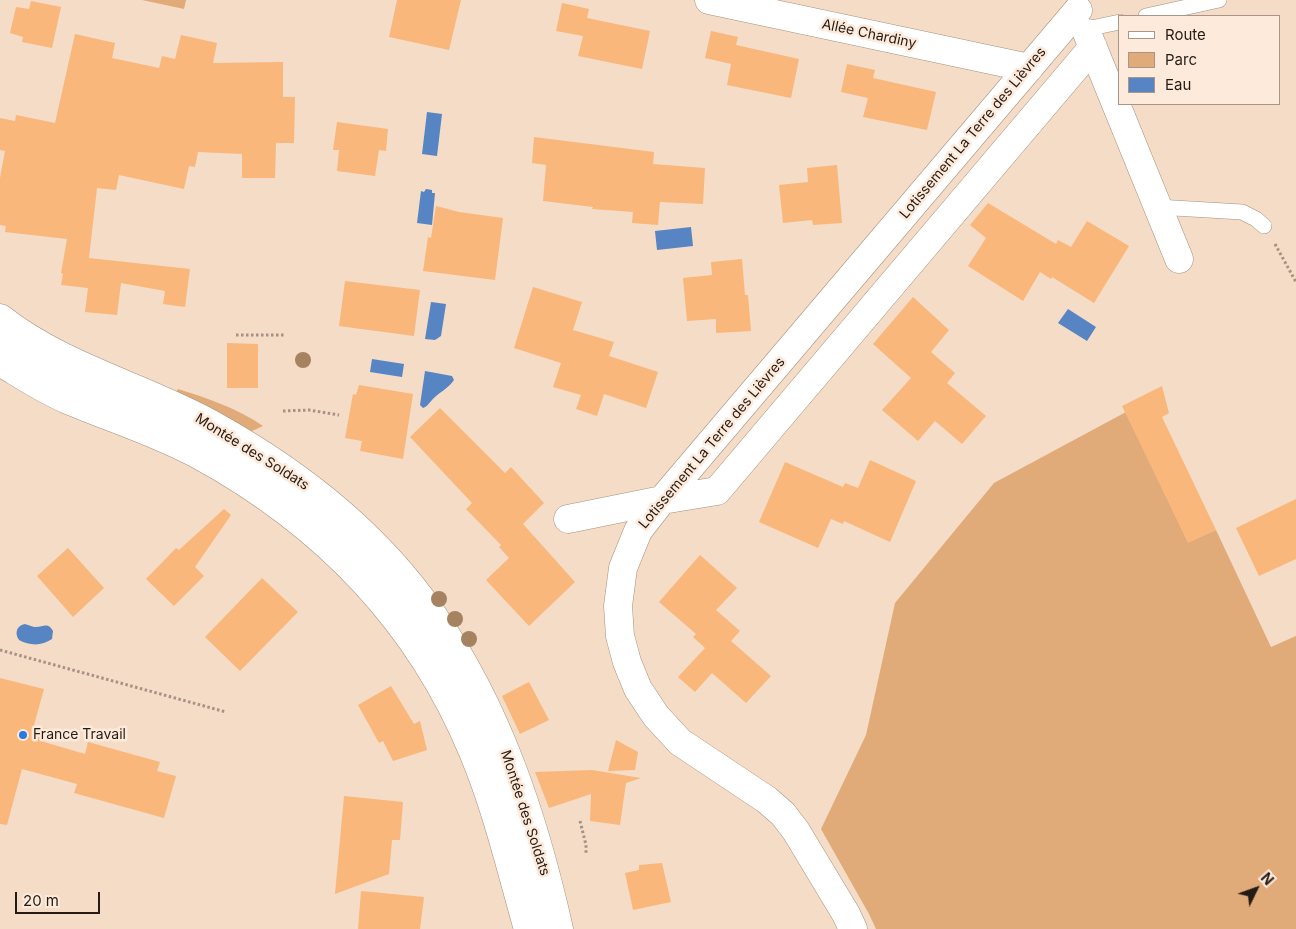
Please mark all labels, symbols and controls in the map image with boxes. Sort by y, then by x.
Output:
legend [1118,15,1281,105]
street label: Allée Chardiny [820,16,918,52]
text: Route [1165,25,1206,44]
street label: Lotissement La Terre des Lièvres [896,44,1050,222]
text: Parc [1165,50,1197,69]
text: Eau [1165,75,1191,94]
street label: Lotissement La Terre des Lièvres [635,354,789,532]
street label: Montée des Soldats [192,410,312,494]
place label: France Travail [33,727,126,743]
marker: France Travail [17,729,29,741]
street label: Montée des Soldats [497,748,553,878]
north arrow [1231,864,1281,914]
text: N [1258,869,1277,888]
scale bar [18,882,102,914]
text: 20 m [23,891,59,910]

